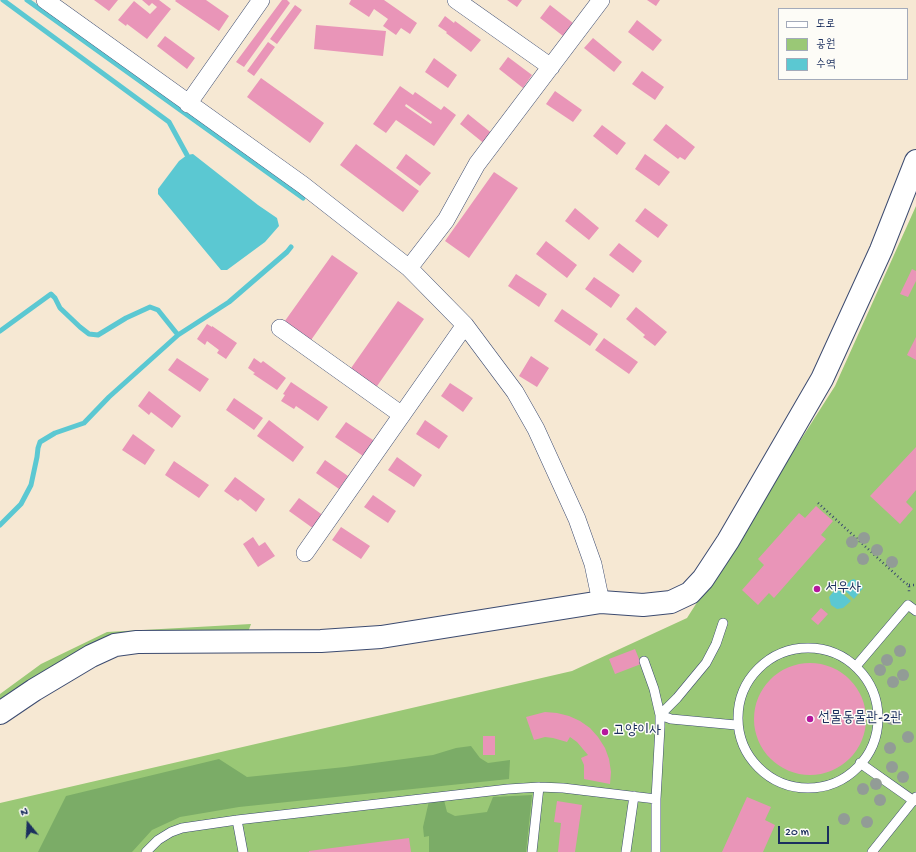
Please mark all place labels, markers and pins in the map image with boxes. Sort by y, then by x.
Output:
place label: 서우사 [825,580,861,598]
marker: 서우사 [812,584,822,594]
place label: 선물동물관-2관 [818,710,902,728]
marker: 선물동물관-2관 [805,714,815,724]
place label: 고양이사 [613,723,661,741]
marker: 고양이사 [600,727,610,737]

